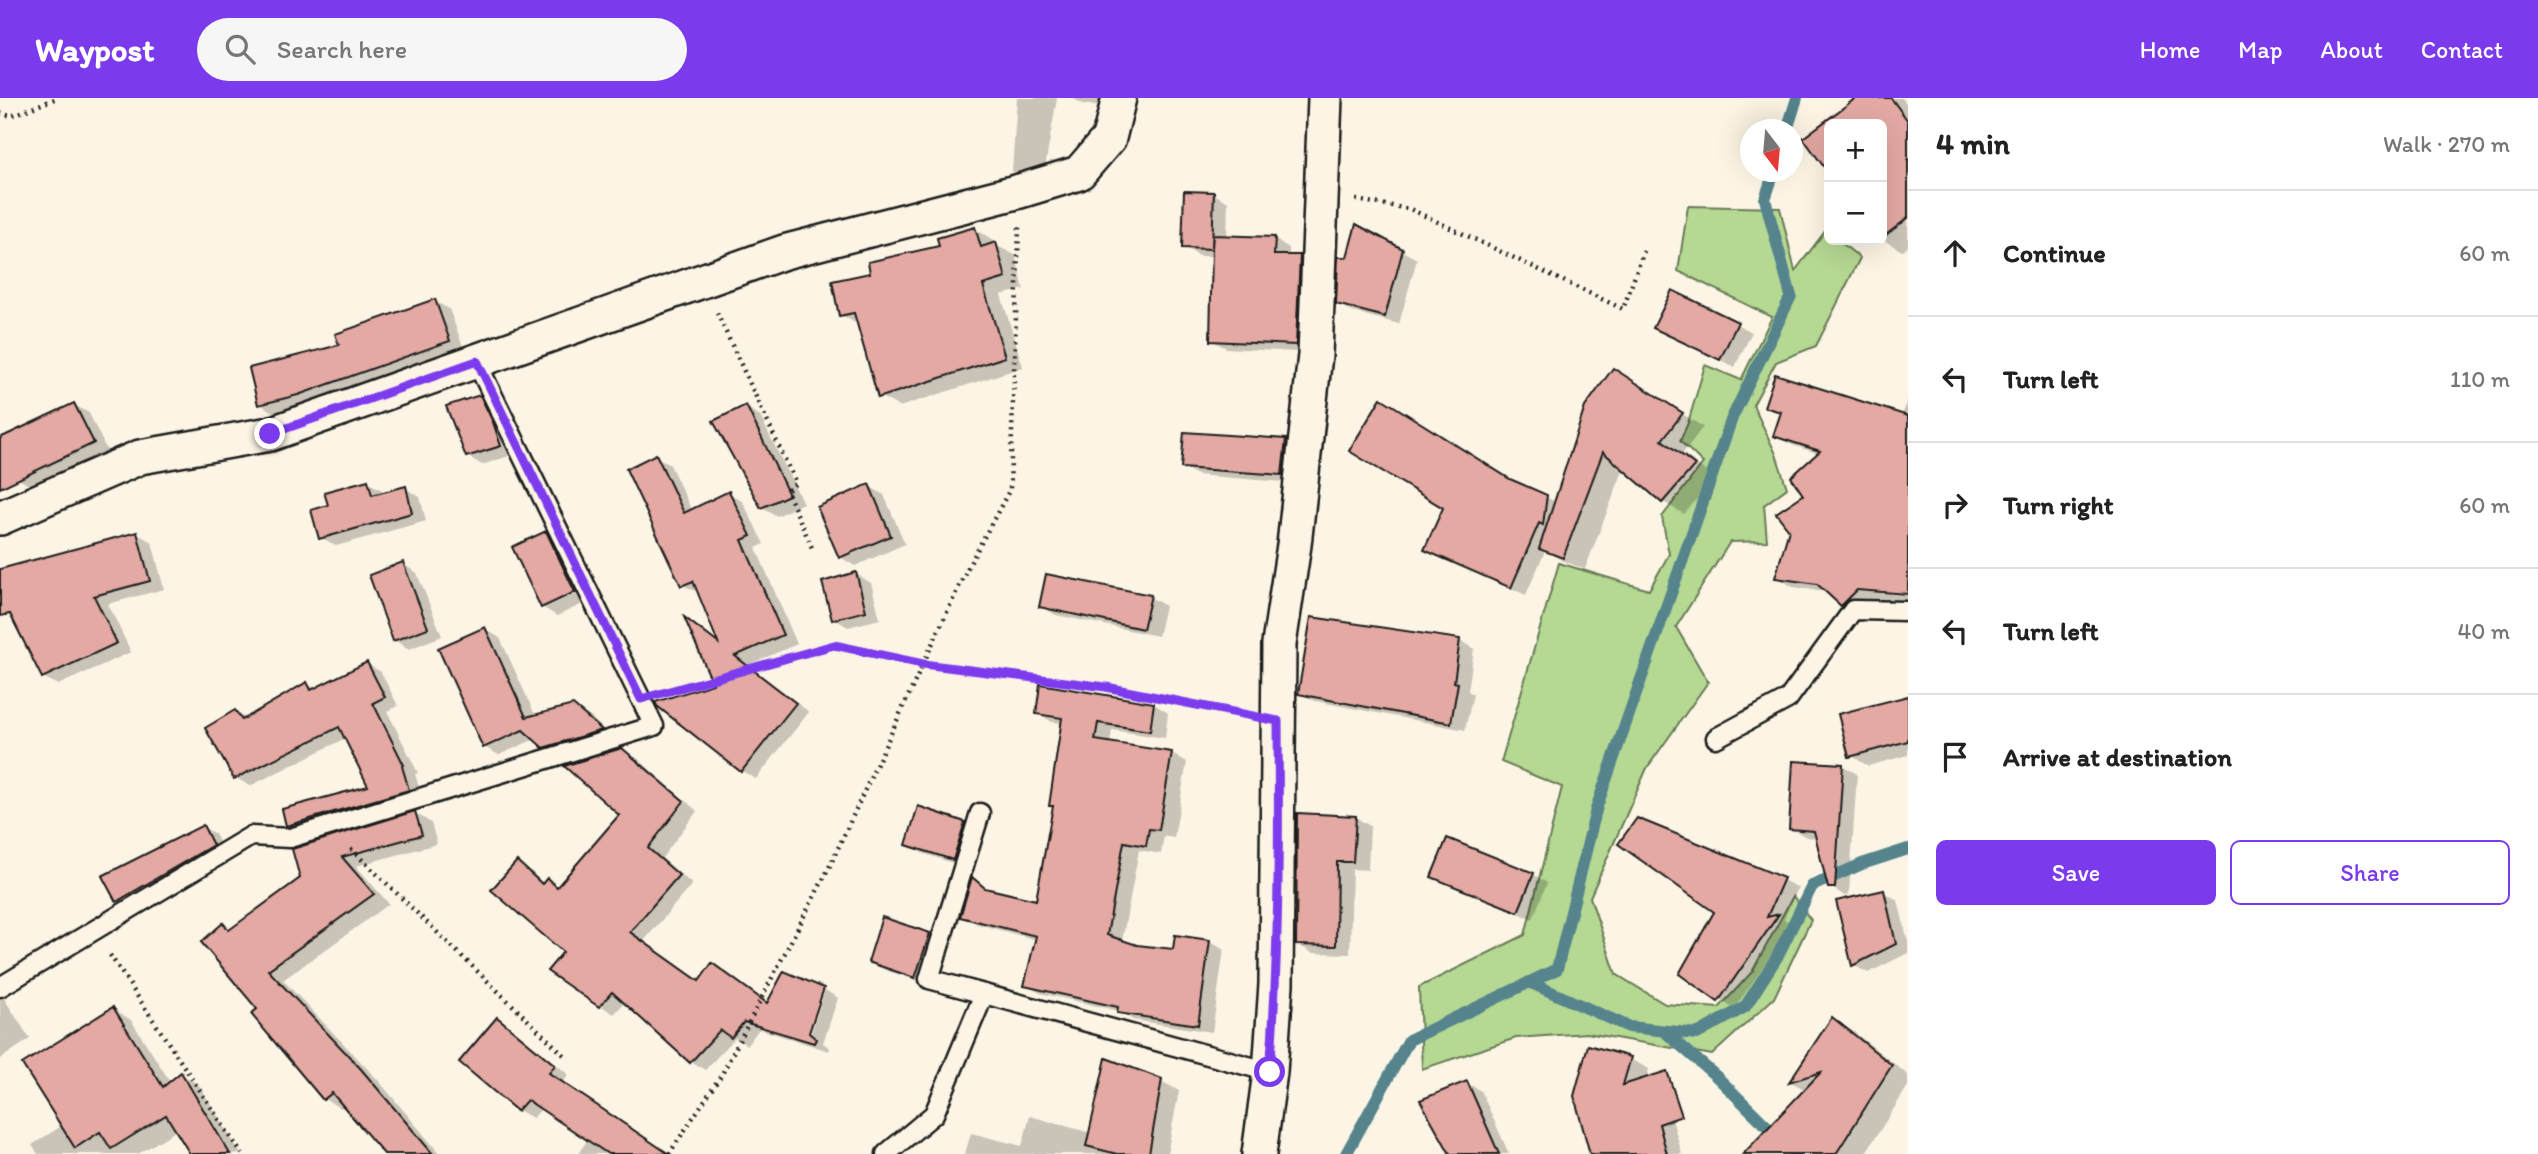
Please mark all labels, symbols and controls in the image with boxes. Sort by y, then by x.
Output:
search box [197,18,687,81]
text: Waypost [35,30,155,69]
icon: search [221,30,259,68]
text: Search here [277,33,407,65]
text: Home [2140,35,2200,64]
text: Map [2238,35,2282,64]
text: About [2320,35,2383,64]
text: Contact [2421,35,2503,64]
north arrow [1740,119,1803,182]
map controls [1824,119,1887,245]
button: + [1824,119,1887,182]
text: 4 min [1936,125,2010,162]
text: Walk · 270 m [2383,130,2510,158]
button: − [1824,182,1887,245]
icon: ahead [1936,234,1974,272]
text: Continue [2003,237,2106,269]
text: 60 m [2459,239,2510,267]
icon: left [1936,360,1974,398]
text: Turn left [2003,363,2099,395]
text: 110 m [2450,365,2510,393]
route end [254,418,285,449]
icon: right [1936,486,1974,524]
text: Turn right [2003,489,2114,521]
text: 60 m [2459,491,2510,519]
icon: left [1936,612,1974,650]
text: Turn left [2003,615,2099,647]
text: 40 m [2457,617,2510,645]
icon: arrive [1936,738,1974,776]
text: Arrive at destination [2003,741,2232,773]
button: Save [1936,840,2216,905]
button: Share [2230,840,2510,905]
route start [1254,1056,1285,1087]

